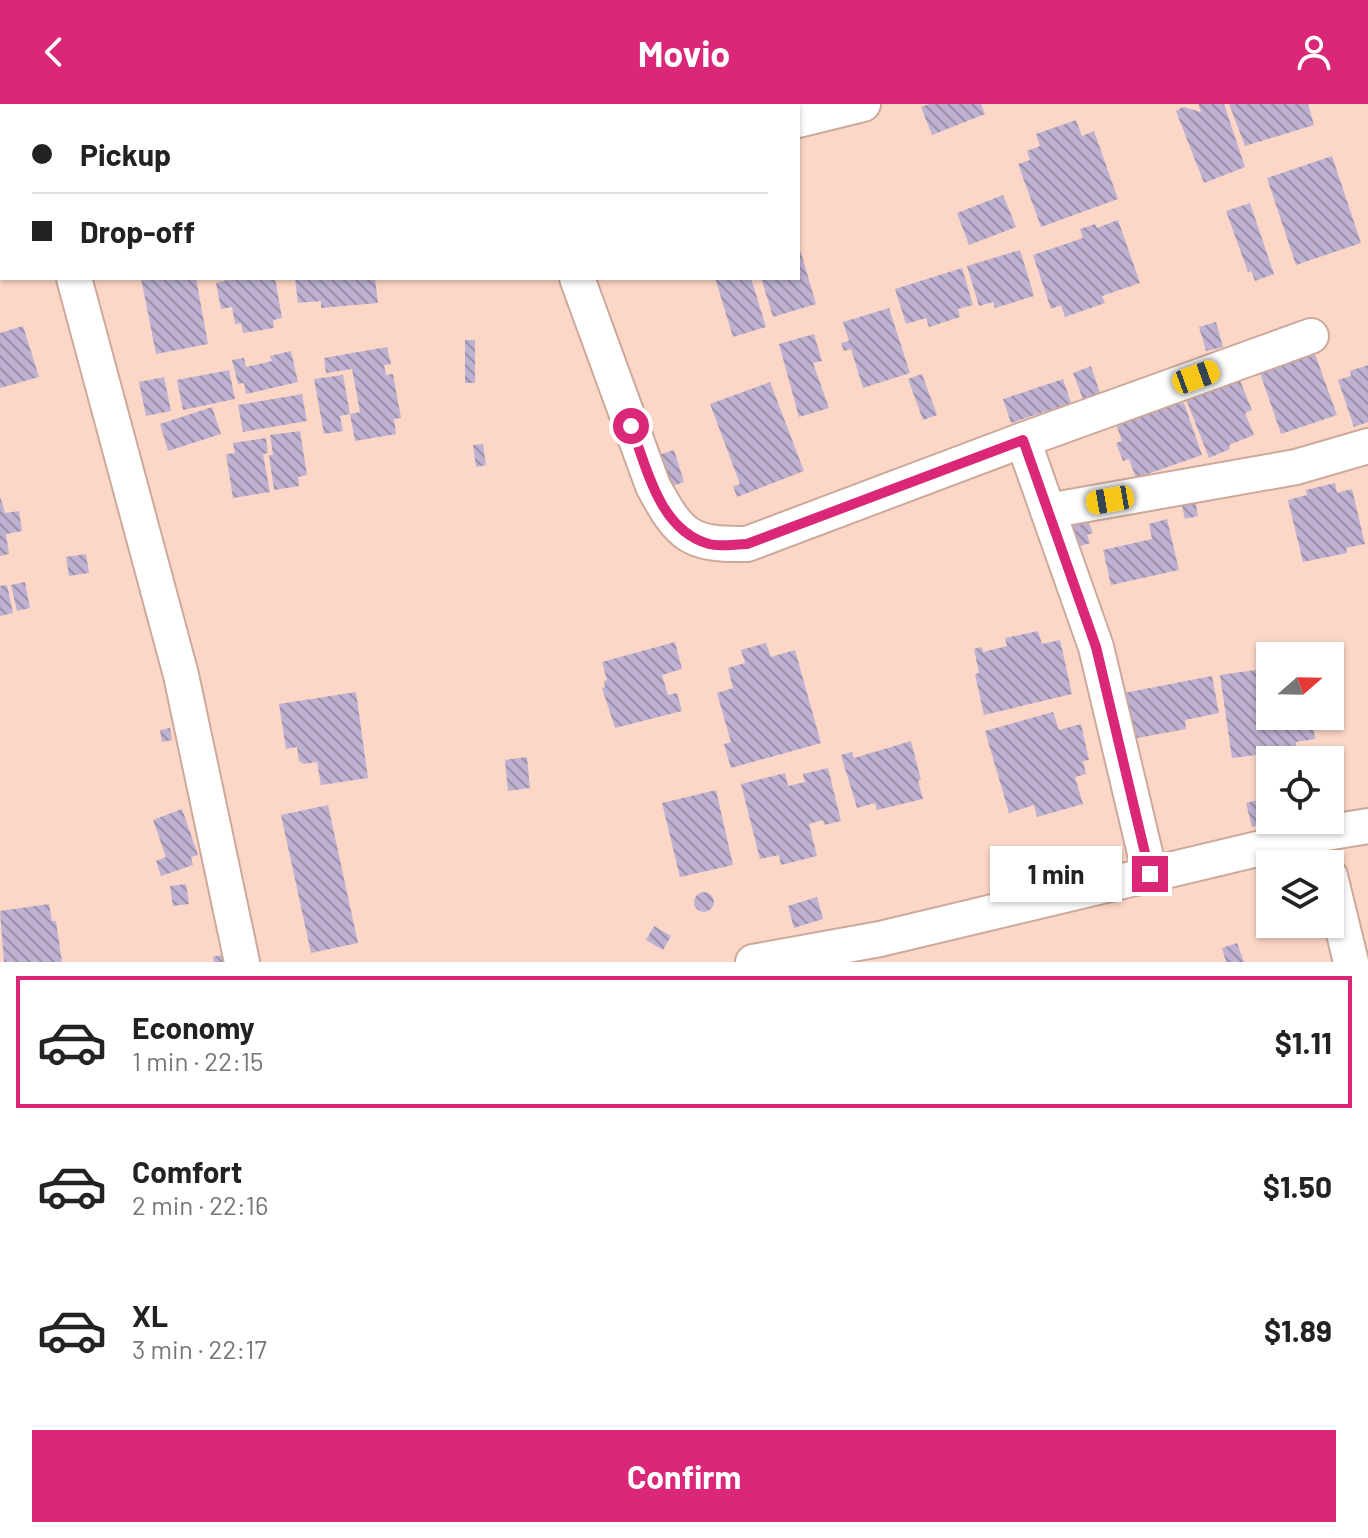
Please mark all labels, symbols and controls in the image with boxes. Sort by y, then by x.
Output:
icon: back [32,30,76,74]
icon: person [1292,30,1336,74]
text: Movio [638,31,730,74]
text: Pickup [80,136,171,172]
text: Drop-off [80,213,195,249]
car [1169,358,1223,396]
route start [613,408,649,444]
car [1084,484,1136,516]
north arrow [1256,642,1344,730]
map controls [1256,642,1344,938]
button: locate [1256,746,1344,834]
callout: 1 min [990,846,1122,902]
button: layers [1256,850,1344,938]
route end [1132,856,1168,892]
text: 1 min [1028,858,1084,889]
icon: car [36,1006,108,1078]
text: Economy [132,1009,255,1045]
text: $1.11 [1275,1024,1332,1060]
text: 1 min · 22:15 [132,1045,263,1076]
icon: car [36,1150,108,1222]
text: Comfort [132,1153,242,1189]
text: $1.50 [1263,1168,1332,1204]
text: 2 min · 22:16 [132,1189,268,1220]
icon: car [36,1294,108,1366]
text: XL [132,1297,168,1333]
text: $1.89 [1264,1312,1332,1348]
text: 3 min · 22:17 [132,1333,267,1364]
button: Confirm [32,1430,1336,1522]

